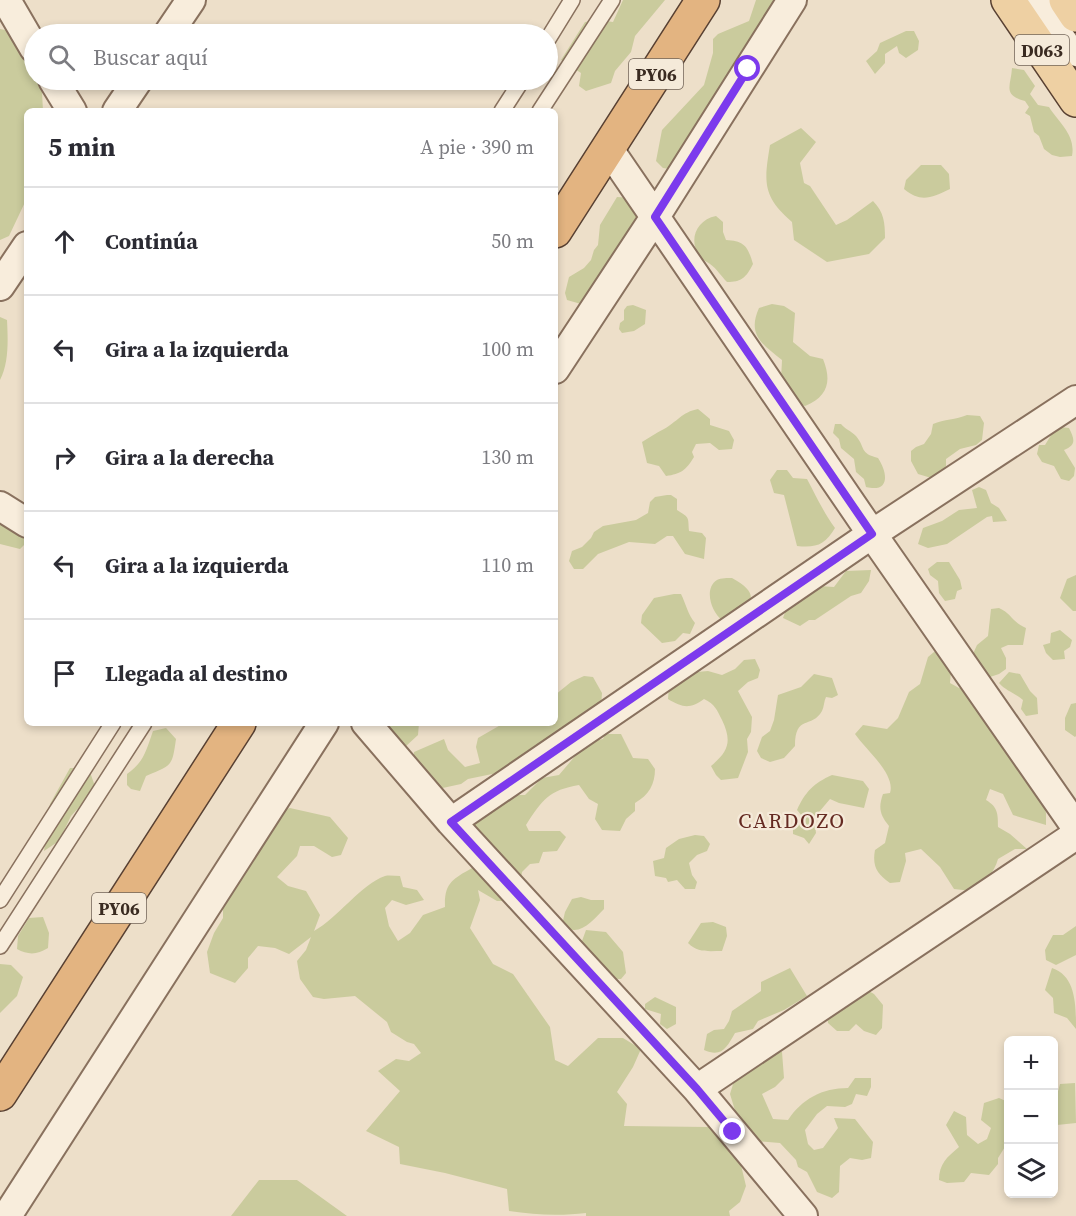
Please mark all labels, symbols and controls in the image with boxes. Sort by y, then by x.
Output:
search box [24,24,558,90]
road number: D063 [1015,35,1069,65]
icon: search [45,41,78,74]
text: Buscar aquí [93,42,208,72]
route start [734,55,760,81]
road number: PY06 [629,59,683,89]
text: 5 min [48,129,115,165]
text: A pie · 390 m [420,133,534,161]
icon: ahead [48,225,81,258]
text: Continúa [105,226,198,256]
text: 50 m [491,227,534,255]
icon: left [48,333,81,366]
text: Gira a la izquierda [105,334,289,364]
text: 100 m [481,335,534,363]
icon: right [48,441,81,474]
text: Gira a la derecha [105,442,274,472]
text: 130 m [481,443,534,471]
icon: left [48,549,81,582]
text: Gira a la izquierda [105,550,289,580]
text: 110 m [481,551,534,579]
icon: arrive [48,657,81,690]
text: Llegada al destino [105,658,288,688]
district label: CARDOZO [738,806,846,835]
road number: PY06 [92,893,146,923]
map controls [1004,1036,1058,1198]
button: + [1004,1036,1058,1090]
button: − [1004,1090,1058,1144]
route end [719,1118,745,1144]
button: layers [1004,1144,1058,1198]

